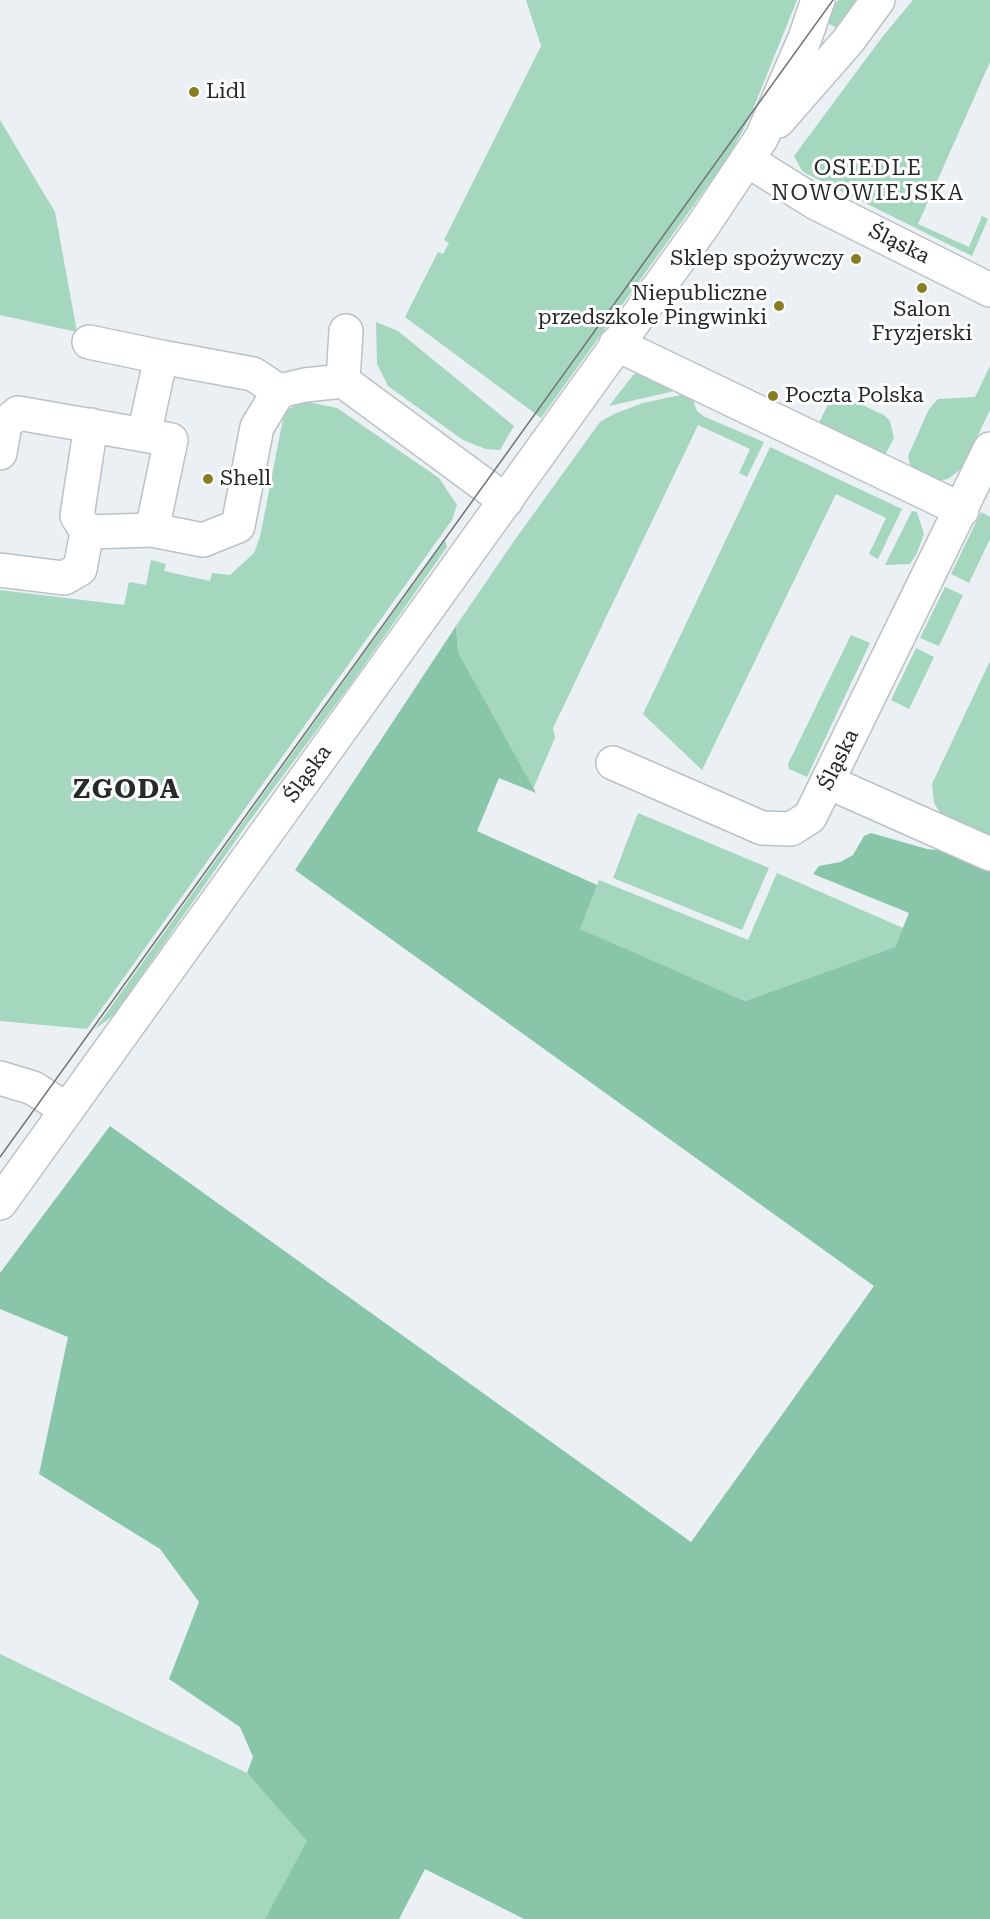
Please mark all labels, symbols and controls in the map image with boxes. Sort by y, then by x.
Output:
place label: Lidl [206,79,246,105]
marker: Lidl [187,85,201,99]
district label: OSIEDLE NOWOWIEJSKA [771,156,965,208]
street label: Śląska [864,218,934,270]
place label: Sklep spożywczy [670,246,844,272]
marker: Sklep spożywczy [849,252,863,266]
place label: Niepubliczne przedszkole Pingwinki [538,281,767,331]
marker: Salon Fryzjerski [915,281,929,295]
place label: Salon Fryzjerski [872,297,972,347]
marker: Niepubliczne przedszkole Pingwinki [772,299,786,313]
place label: Poczta Polska [785,383,924,409]
marker: Poczta Polska [766,389,780,403]
place label: Shell [220,466,271,492]
marker: Shell [201,472,215,486]
street label: Śląska [813,725,865,795]
street label: Śląska [279,740,337,808]
district label: ZGODA [73,774,181,806]

